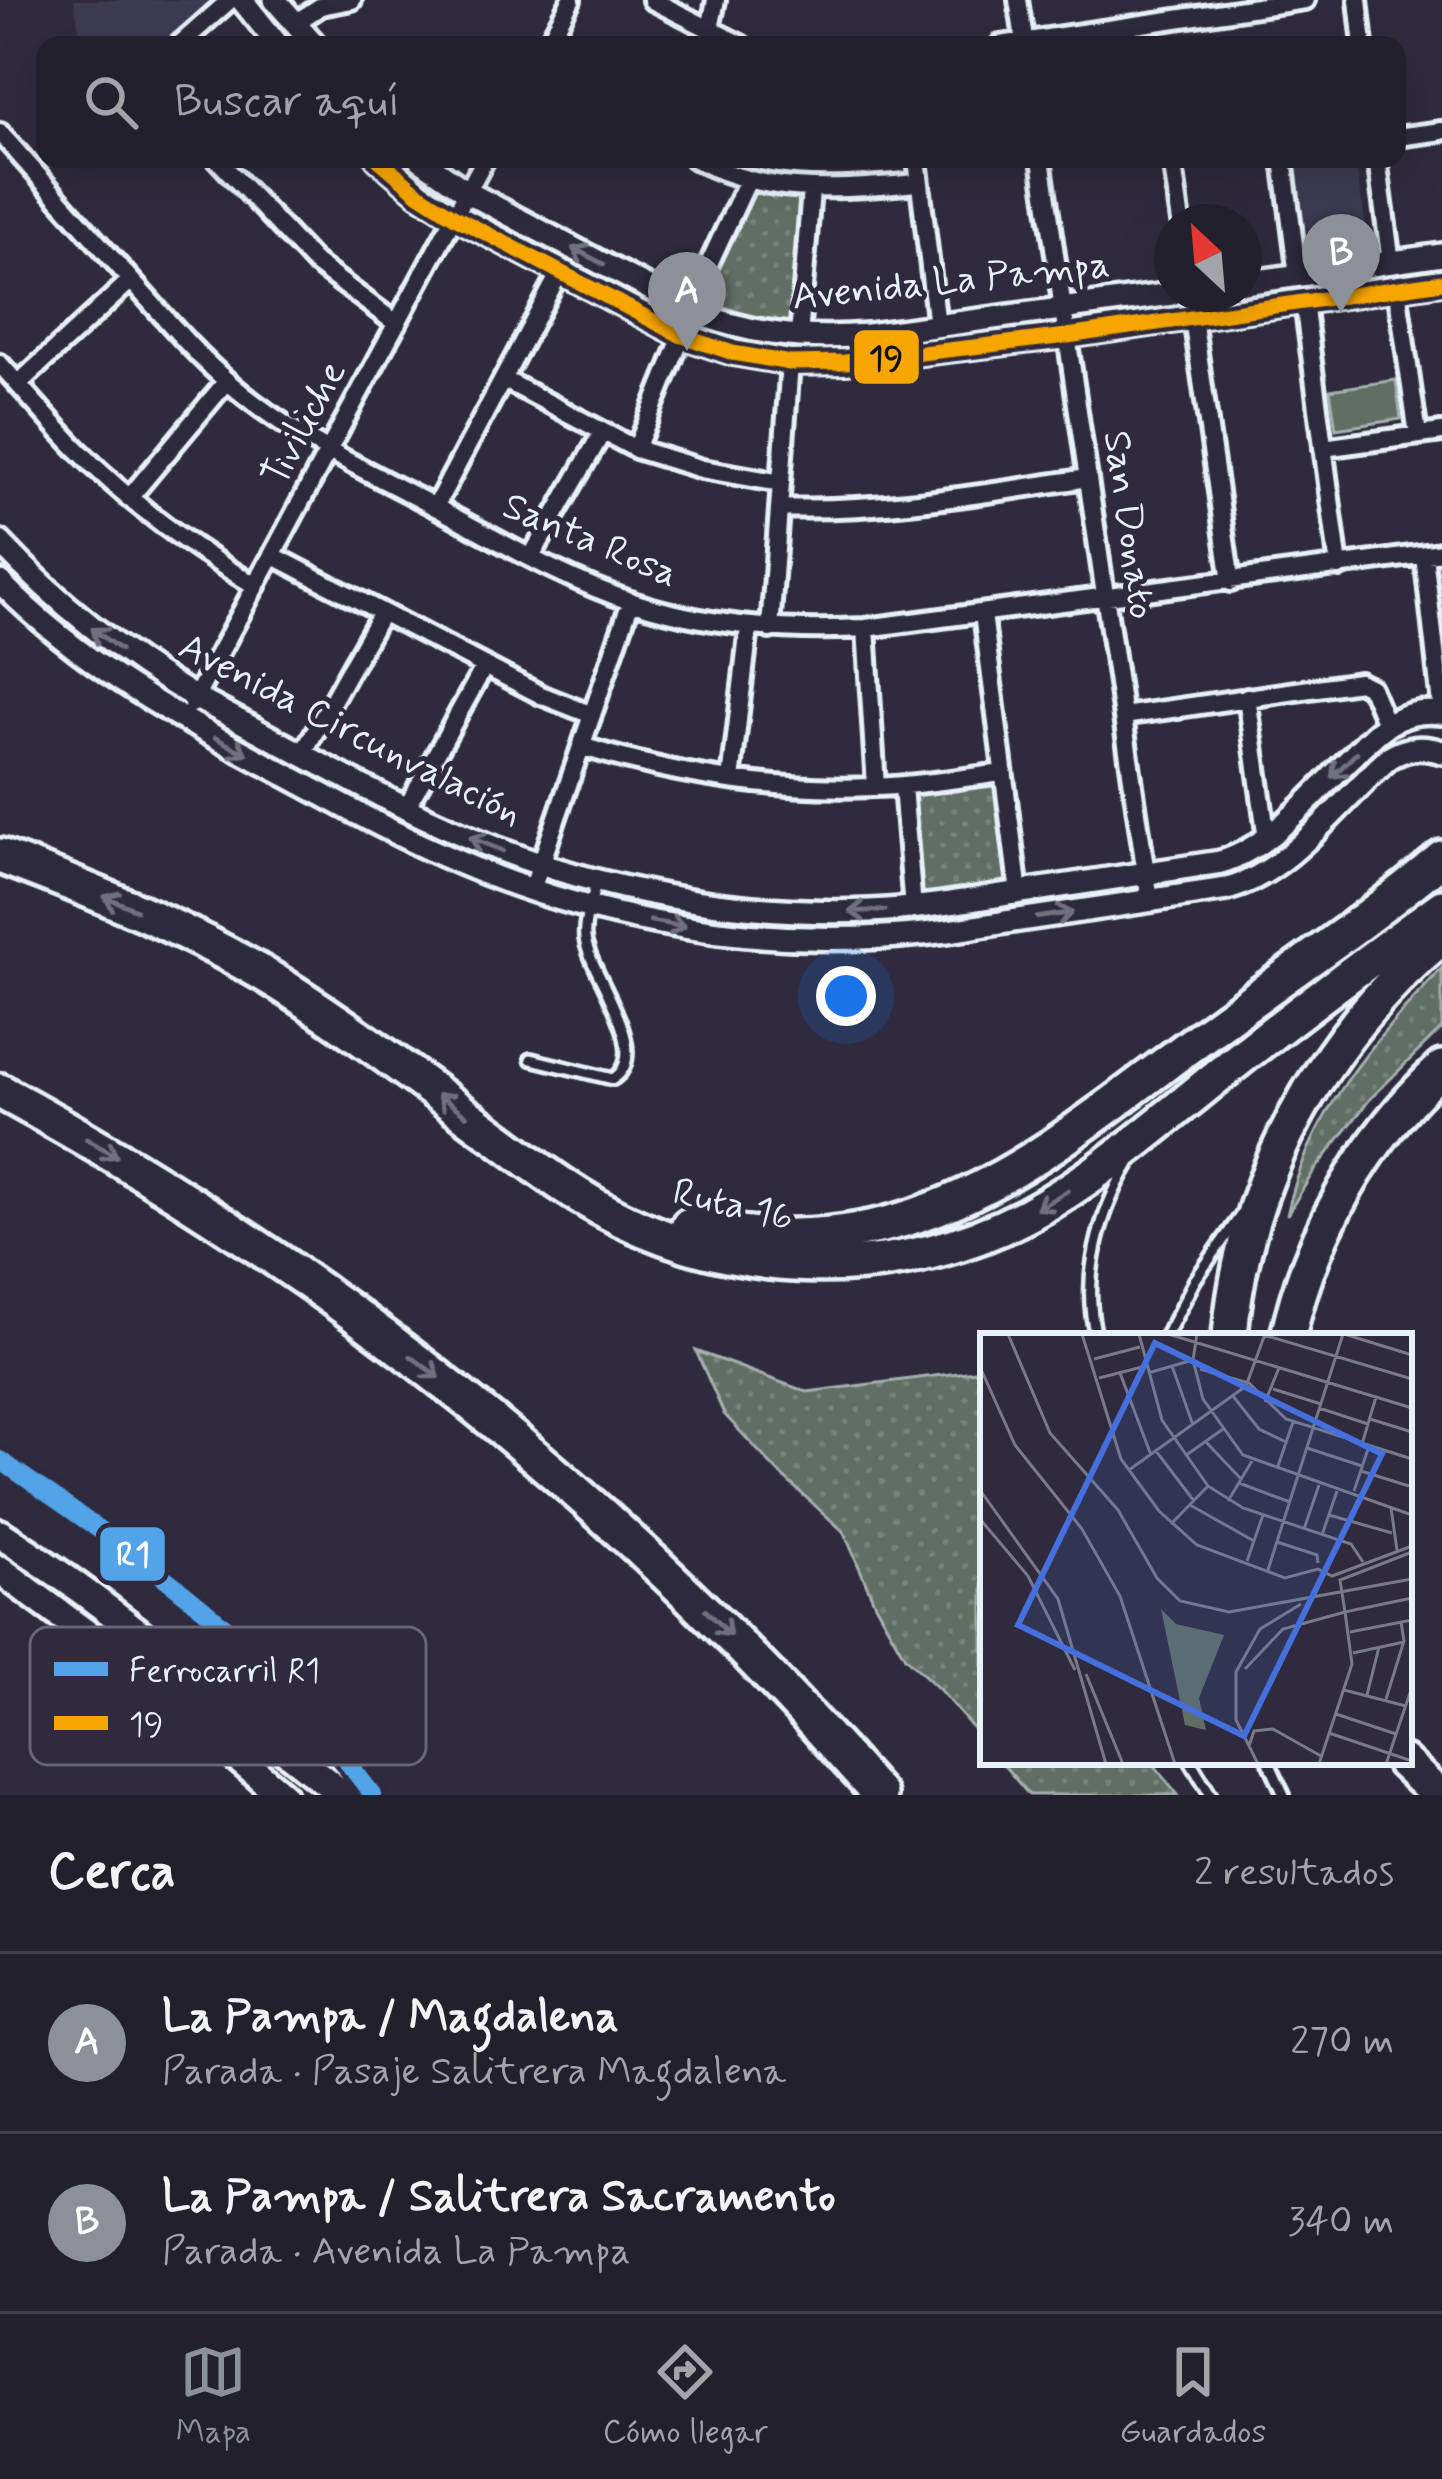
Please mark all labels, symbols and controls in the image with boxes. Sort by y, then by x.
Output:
search box [36,36,1406,168]
icon: search [78,69,144,135]
text: Buscar aquí [174,73,400,132]
north arrow [1154,204,1262,312]
pin: B [1302,214,1380,313]
street label: Avenida La Pampa [790,240,1112,324]
one-way arrow [570,243,606,266]
pin: A [648,252,726,351]
line badge: 19 [852,328,921,386]
text: 19 [869,338,903,382]
street label: Tiviliche [251,352,359,496]
street label: San Donato [1090,427,1166,623]
street label: Santa Rosa [495,481,685,601]
street label: Avenida Circunvalación [169,622,531,840]
one-way arrow [91,626,123,652]
one-way arrow [213,735,248,758]
one-way arrow [1329,751,1359,779]
one-way arrow [468,832,505,853]
one-way arrow [102,891,139,912]
one-way arrow [848,899,887,922]
one-way arrow [1035,903,1074,926]
one-way arrow [648,914,687,936]
your location [816,966,876,1026]
one-way arrow [436,1092,469,1118]
one-way arrow [84,1136,119,1160]
street label: Ruta 16 [668,1167,798,1245]
one-way arrow [1036,1188,1070,1212]
inset map [980,1333,1412,1765]
one-way arrow [408,1353,440,1379]
line badge: R1 [98,1525,167,1583]
text: R1 [116,1534,150,1578]
one-way arrow [703,1608,732,1637]
legend [30,1627,426,1765]
text: Ferrocarril R1 [129,1650,320,1694]
text: 19 [129,1704,163,1748]
text: Cerca [48,1840,176,1906]
text: 2 resultados [1194,1848,1394,1899]
text: La Pampa / Magdalena [162,1988,619,2047]
text: A [74,2017,100,2068]
text: 270 m [1290,2017,1394,2068]
text: Parada · Pasaje Salitrera Magdalena [162,2047,786,2098]
text: La Pampa / Salitrera Sacramento [162,2168,836,2227]
text: B [75,2197,99,2248]
text: 340 m [1288,2197,1394,2248]
text: Parada · Avenida La Pampa [162,2227,631,2278]
tab: Mapa [176,2339,251,2455]
tab: Cómo llegar [603,2339,768,2455]
tab: Guardados [1119,2339,1266,2455]

